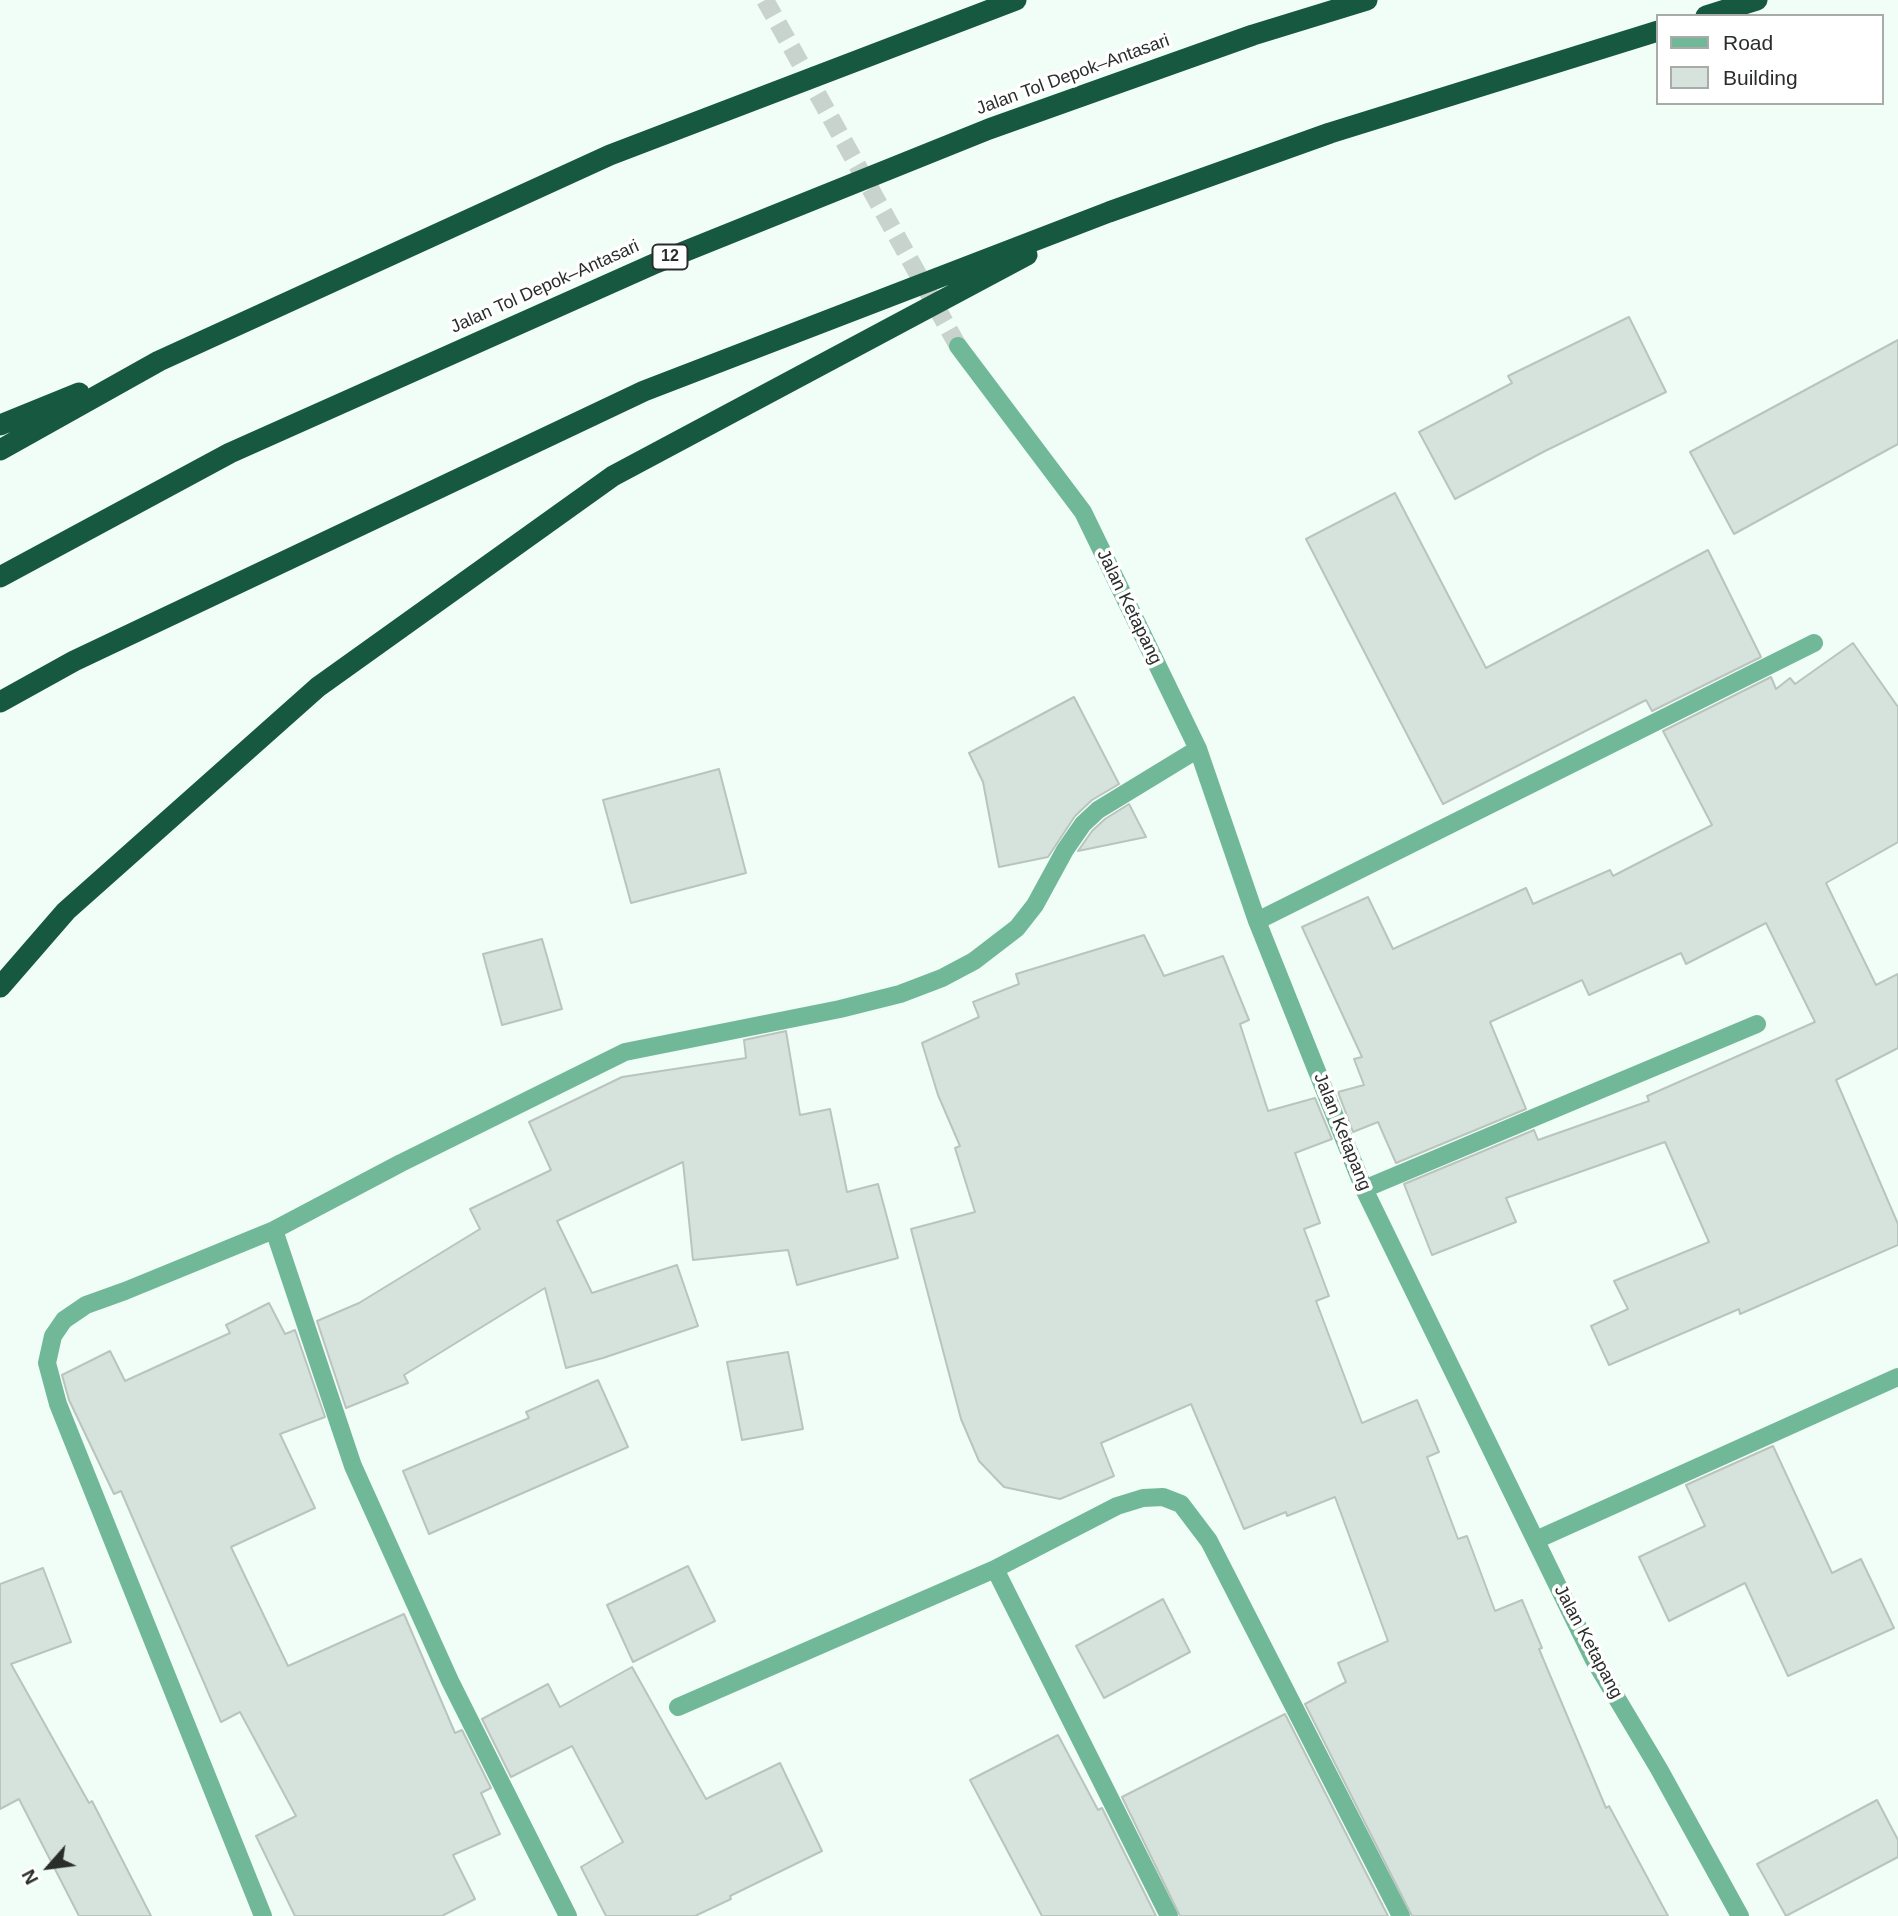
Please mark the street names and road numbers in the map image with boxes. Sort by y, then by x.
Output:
street label: Jalan Tol Depok–Antasari [973,30,1173,120]
street label: Jalan Tol Depok–Antasari [447,236,643,338]
road number: 12 [652,244,688,270]
street label: Jalan Ketapang [1092,546,1166,668]
street label: Jalan Ketapang [1309,1070,1375,1194]
street label: Jalan Ketapang [1549,1582,1627,1702]

